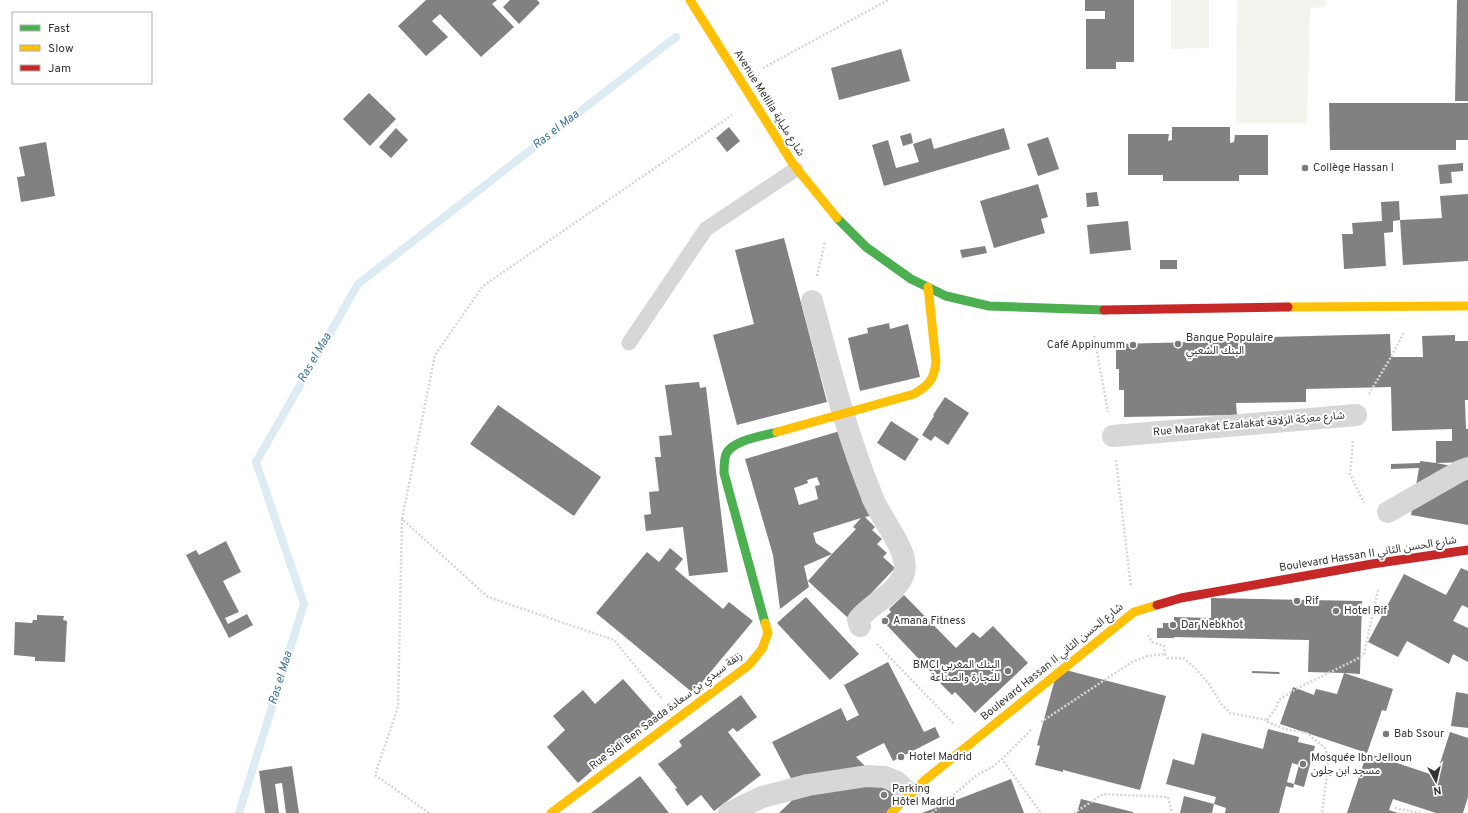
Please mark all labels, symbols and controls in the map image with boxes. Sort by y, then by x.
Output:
legend [12,12,152,84]
text: Fast [48,21,70,37]
text: Slow [48,41,74,57]
street label: Avenue Melilia شارع ملياية [730,47,808,159]
text: Jam [48,61,71,77]
water label: Ras el Maa [529,106,583,153]
place label: Collège Hassan I [1313,161,1394,175]
marker: Collège Hassan I [1300,163,1310,173]
water label: Ras el Maa [294,329,336,386]
place label: Banque Populaire البنك الشعبي [1186,331,1273,360]
place label: Café Appinumm [1047,338,1125,352]
marker: Banque Populaire البنك الشعبي [1173,339,1183,349]
marker: Café Appinumm [1128,340,1138,350]
street label: Rue Maarakat Ezalakat شارع معركة الزلاقة [1152,409,1346,439]
street label: Boulevard Hassan II شارع الحسن الثاني [1278,533,1458,576]
place label: Rif [1305,594,1319,608]
marker: Rif [1292,596,1302,606]
street label: Boulevard Hassan II شارع الحسن الثاني [978,600,1127,725]
place label: Hotel Rif [1344,604,1387,618]
marker: Hotel Rif [1331,606,1341,616]
place label: Amana Fitness [893,614,966,628]
marker: Amana Fitness [880,616,890,626]
place label: Dar Nebkhot [1181,618,1243,632]
marker: Dar Nebkhot [1168,620,1178,630]
water label: Ras el Maa [265,649,297,707]
street label: Rue Sidi Ben Saada زنقة سيدي بن سعادة [587,649,746,774]
place label: BMCI البنك المغربي للتجارة والصناعة [913,658,1000,685]
marker: BMCI البنك المغربي للتجارة والصناعة [1003,666,1013,676]
place label: Bab Ssour [1394,727,1445,741]
marker: Bab Ssour [1381,729,1391,739]
place label: Hotel Madrid [909,750,972,764]
place label: Mosquée Ibn Jelloun مسجد ابن جلون [1311,751,1412,778]
marker: Hotel Madrid [896,752,906,762]
marker: Mosquée Ibn Jelloun مسجد ابن جلون [1298,759,1308,769]
north arrow [1416,761,1456,801]
place label: Parking Hôtel Madrid [892,782,955,809]
text: N [1432,782,1442,797]
marker: Parking Hôtel Madrid [879,790,889,800]

